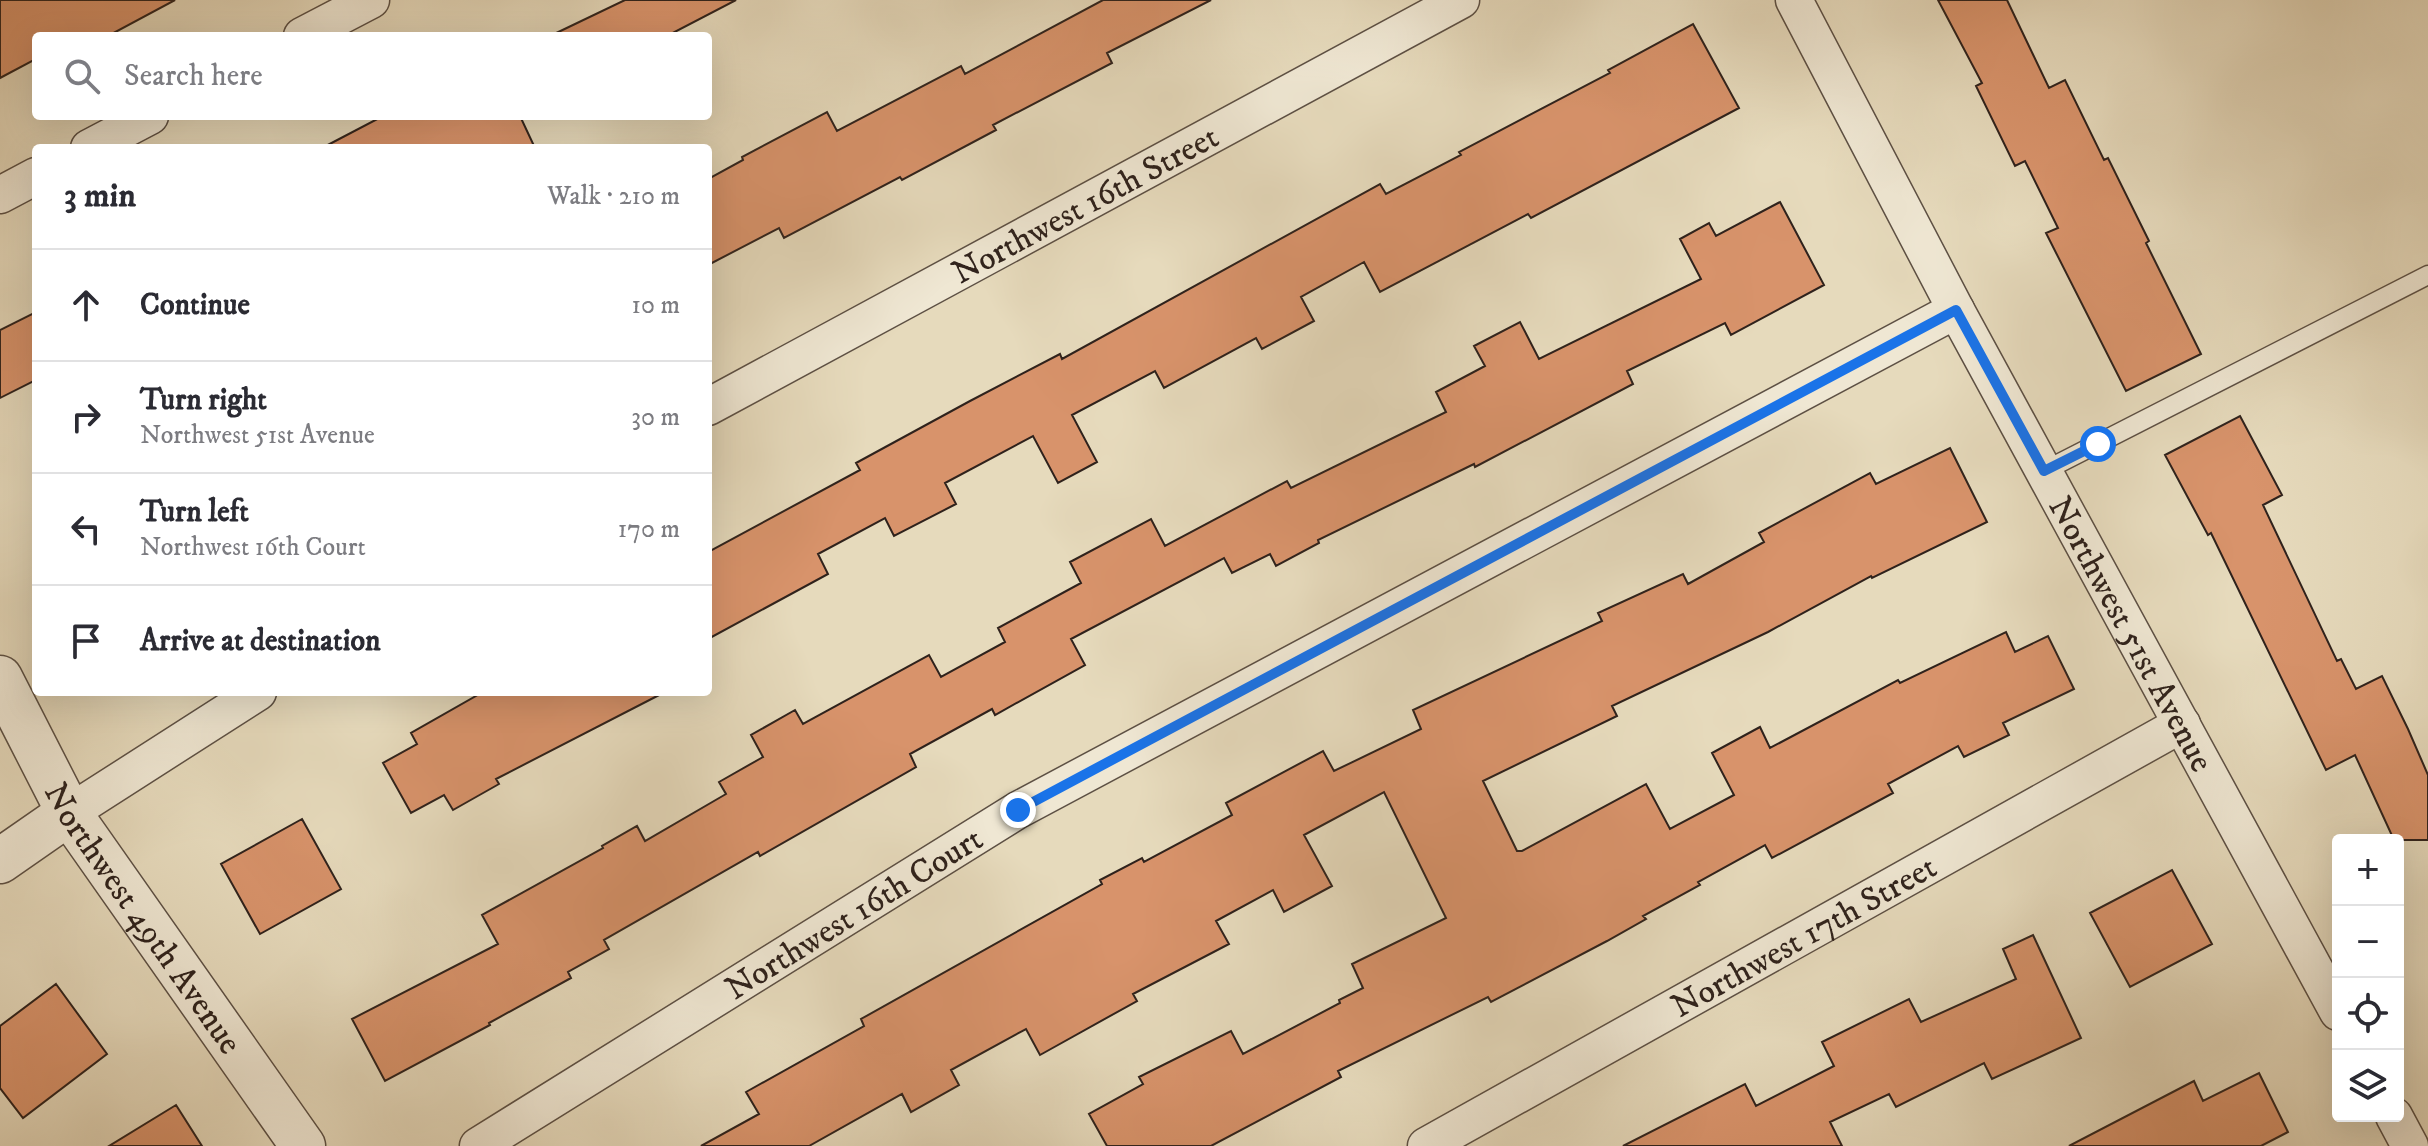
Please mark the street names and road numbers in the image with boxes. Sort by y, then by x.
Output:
street label: Northwest 16th Street [945,116,1226,294]
street label: Northwest 51st Avenue [2038,489,2222,779]
street label: Northwest 49th Avenue [34,776,251,1063]
street label: Northwest 16th Court [718,818,991,1010]
street label: Northwest 17th Street [1664,846,1944,1028]

